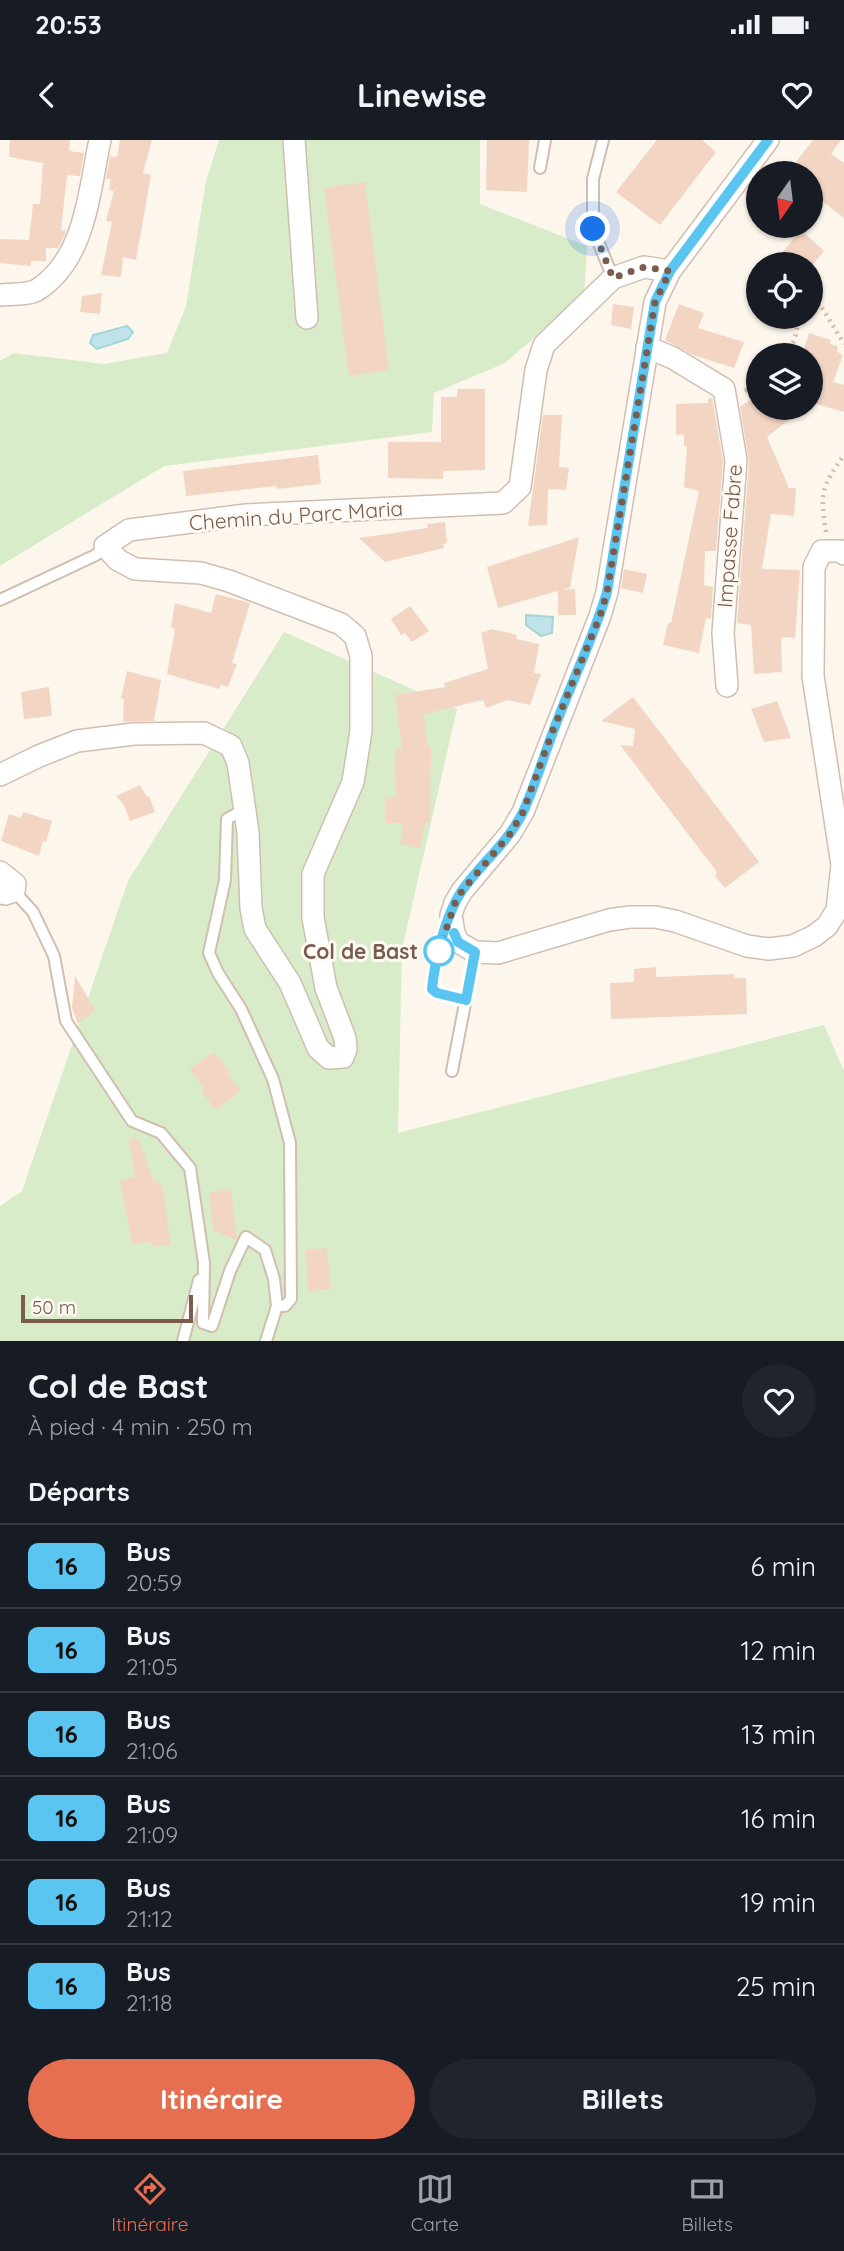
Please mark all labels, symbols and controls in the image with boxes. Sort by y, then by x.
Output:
text: 20:53 [35,8,102,41]
text: Linewise [357,75,487,115]
icon: back [28,76,66,114]
icon: heart [778,76,816,114]
north arrow [746,161,822,238]
map controls [746,161,823,420]
your location [575,211,610,246]
button: locate [746,252,823,329]
button: layers [746,343,823,420]
street label: Impasse Fabre [711,463,747,609]
street label: Chemin du Parc Maria [188,495,404,535]
marker: Col de Bast [424,936,454,966]
place label: Col de Bast [303,938,418,964]
scale bar [21,1292,192,1324]
text: 50 m [32,1295,76,1319]
button: heart [742,1364,816,1438]
text: Col de Bast [28,1365,209,1406]
text: À pied · 4 min · 250 m [28,1412,253,1441]
text: Départs [28,1475,130,1508]
text: Bus [126,1535,171,1568]
text: 6 min [751,1550,816,1583]
text: 16 [55,1551,78,1581]
text: 20:59 [126,1568,182,1597]
text: Bus [126,1619,171,1652]
text: 12 min [741,1634,816,1667]
text: 16 [55,1635,78,1665]
text: 21:05 [126,1652,178,1681]
text: Bus [126,1703,171,1736]
text: 13 min [741,1718,816,1751]
text: 16 [55,1719,78,1749]
text: 21:06 [126,1736,178,1765]
text: Bus [126,1787,171,1820]
text: 16 min [741,1802,816,1835]
text: 16 [55,1803,78,1833]
text: 21:09 [126,1820,178,1849]
text: Bus [126,1871,171,1904]
text: 19 min [740,1886,816,1919]
text: 16 [55,1887,78,1917]
text: 21:12 [126,1904,173,1933]
text: Bus [126,1955,171,1988]
text: 25 min [736,1970,816,2003]
text: 16 [55,1971,78,2001]
text: 21:18 [126,1988,172,2017]
button: Itinéraire [28,2059,415,2139]
button: Billets [429,2059,816,2139]
tab: Itinéraire [111,2170,188,2236]
tab: Carte [411,2170,459,2236]
tab: Billets [681,2170,733,2236]

